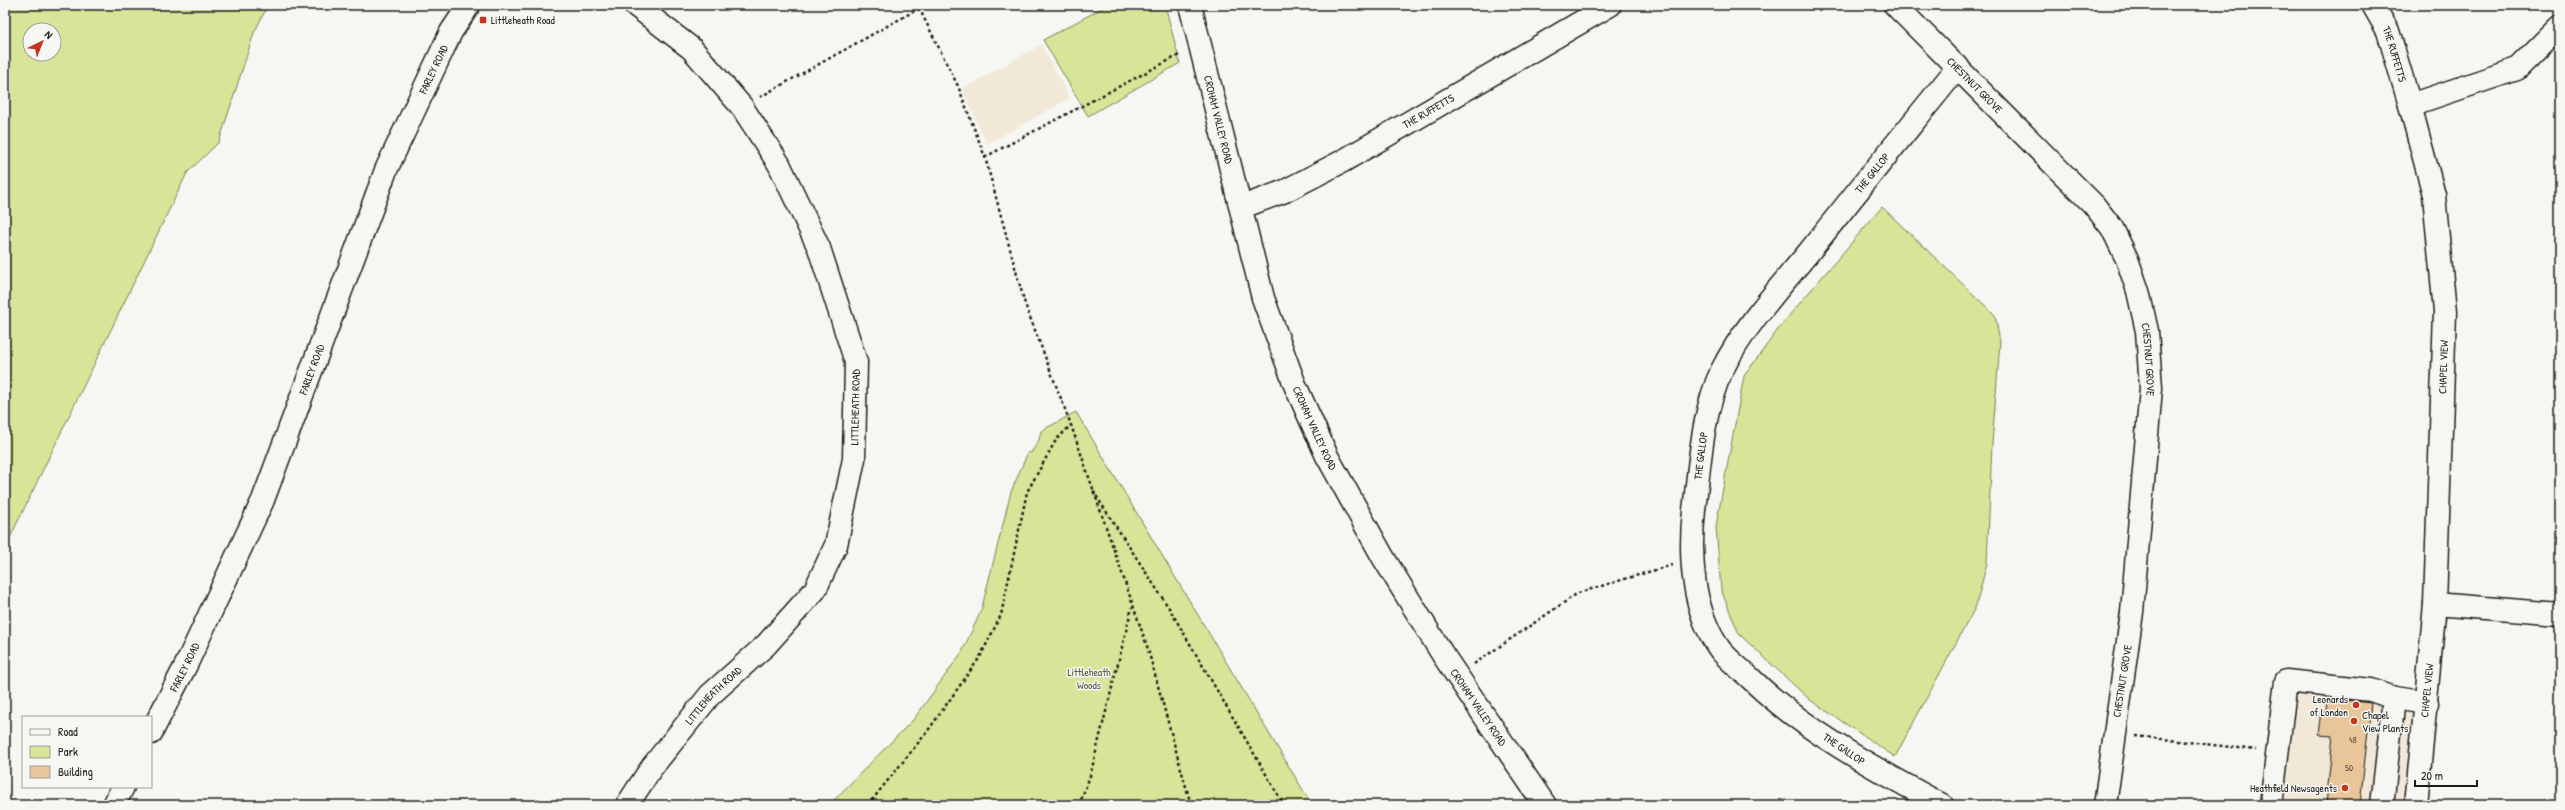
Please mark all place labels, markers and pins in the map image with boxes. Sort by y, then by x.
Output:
place label: Littleheath Road [491,13,555,27]
marker: Littleheath Road [478,15,488,25]
place label: Leonards of London [2310,692,2348,719]
marker: Leonards of London [2351,700,2361,710]
place label: Chapel View Plants [2362,708,2408,735]
marker: Chapel View Plants [2349,716,2359,726]
place label: Heathfield Newsagents [2250,781,2337,795]
marker: Heathfield Newsagents [2340,783,2350,793]

